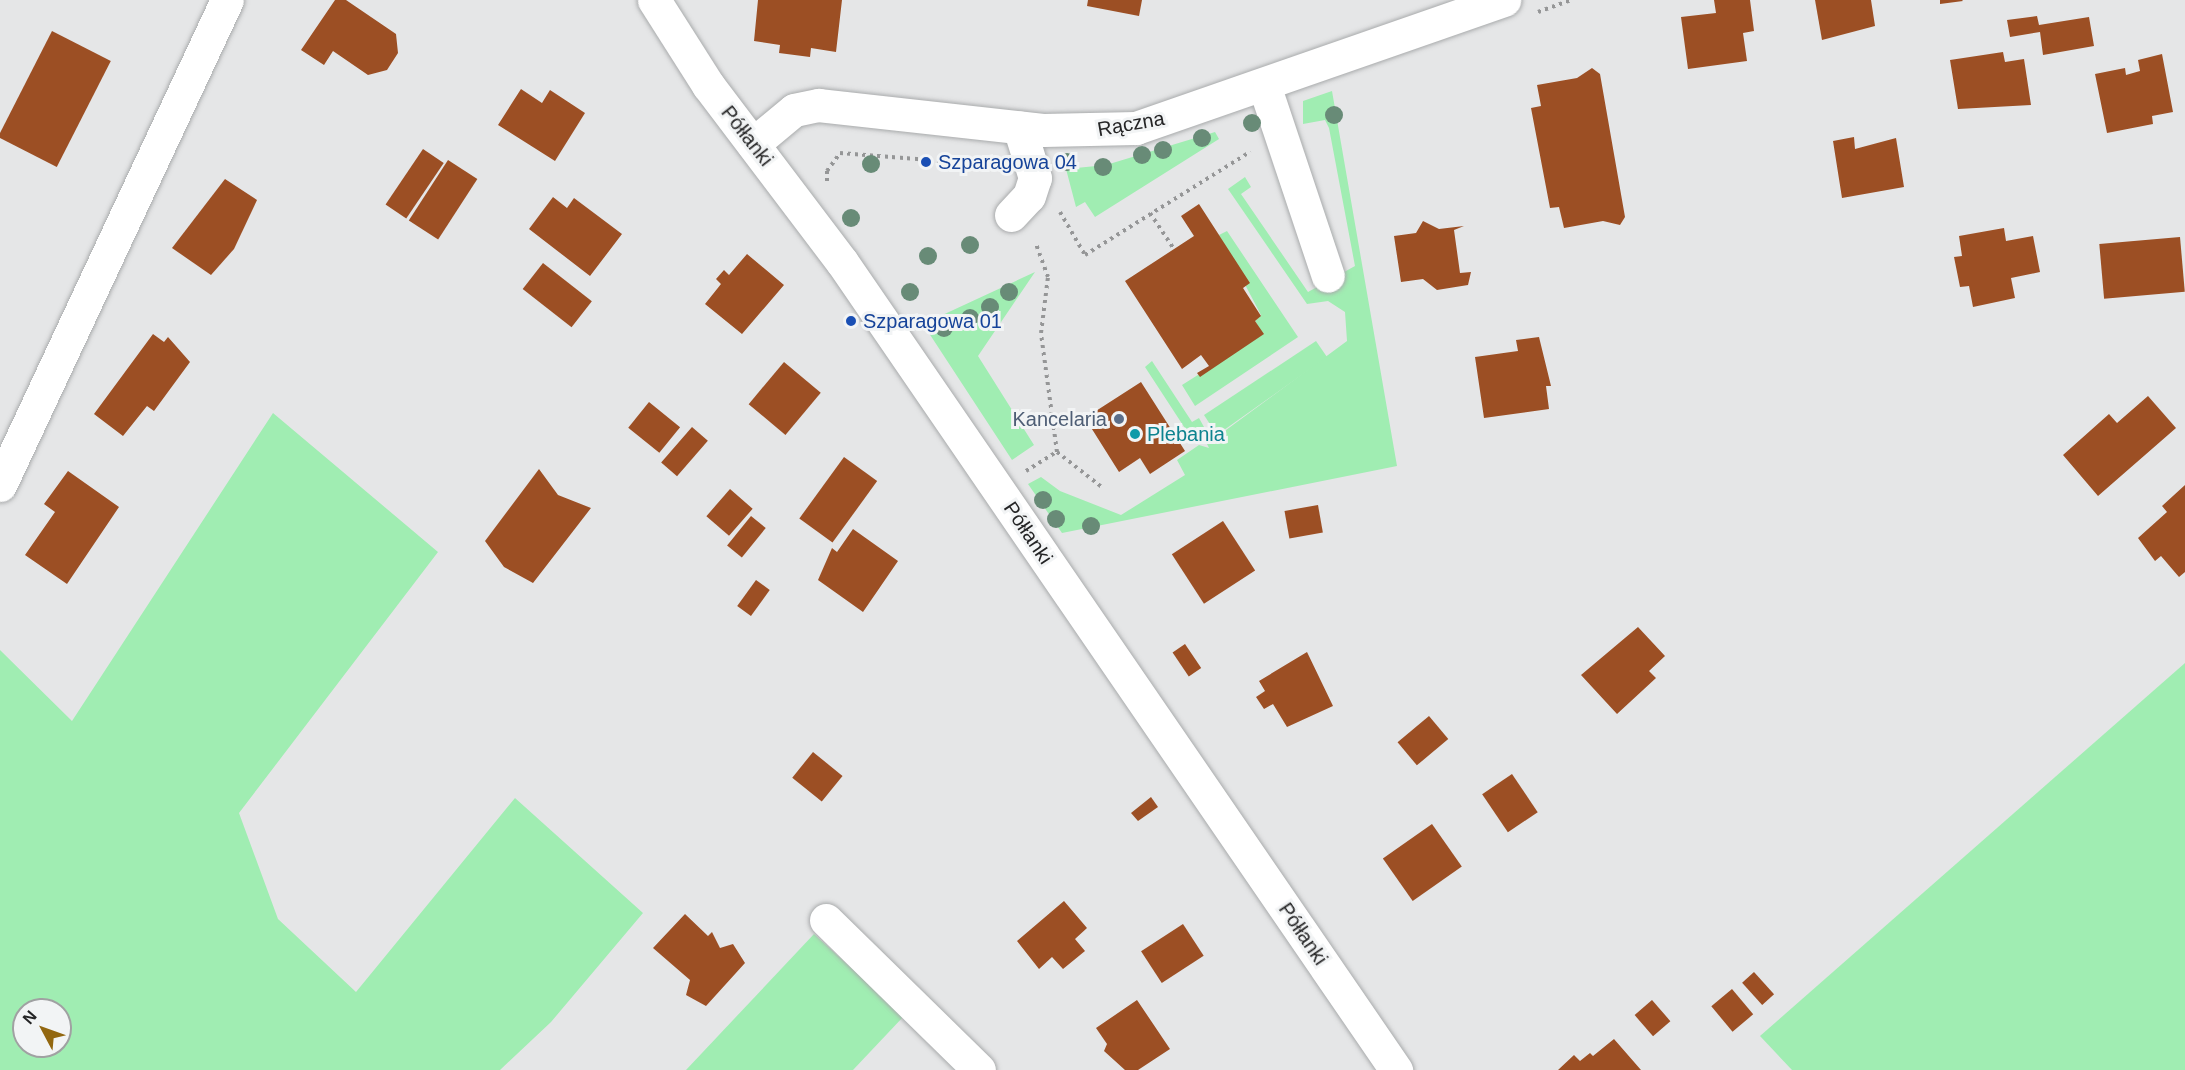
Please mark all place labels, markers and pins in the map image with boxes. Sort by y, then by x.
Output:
place label: Szparagowa 04 [938,150,1077,174]
marker: Szparagowa 04 [919,155,933,169]
place label: Szparagowa 01 [863,309,1002,333]
marker: Szparagowa 01 [844,314,858,328]
place label: Kancelaria [1012,407,1107,431]
marker: Kancelaria [1112,412,1126,426]
place label: Plebania [1147,422,1225,446]
marker: Plebania [1128,427,1142,441]

